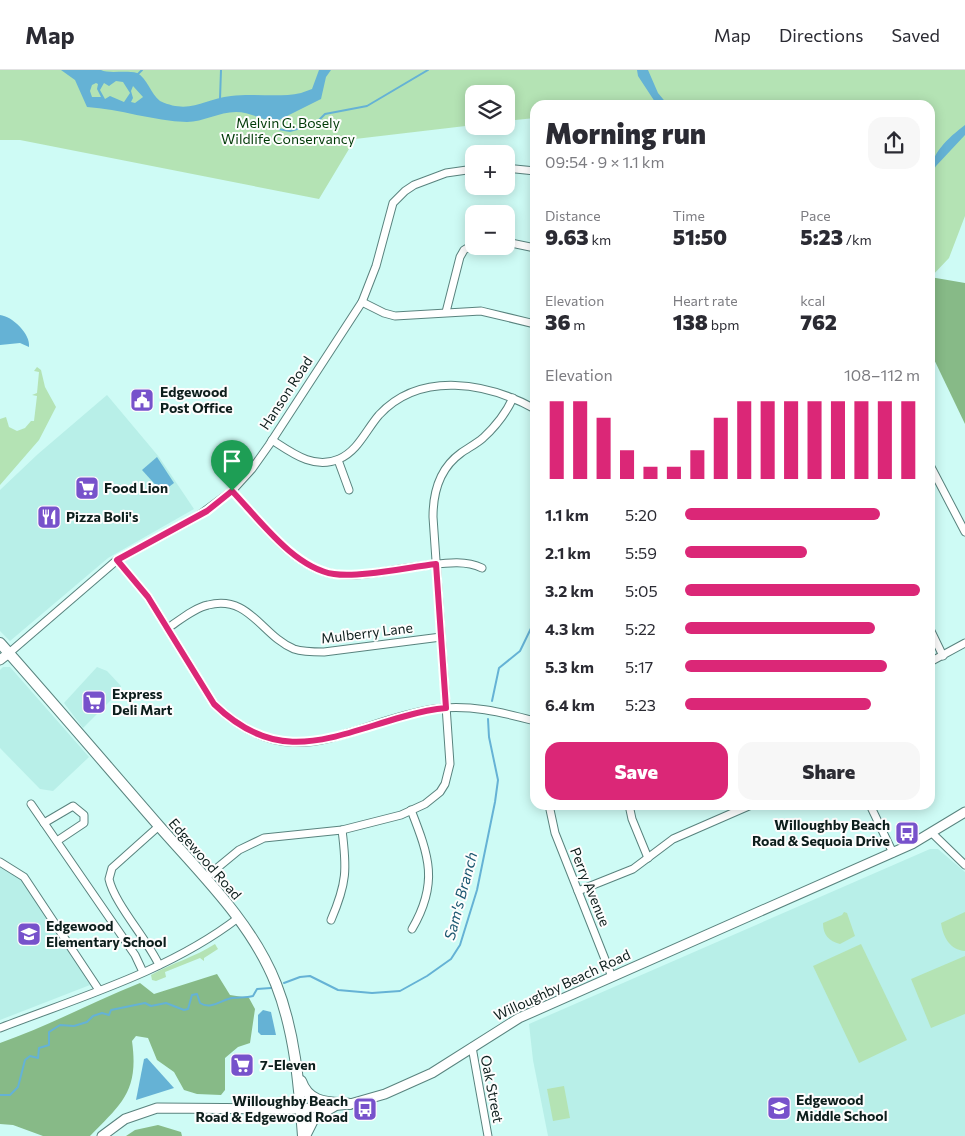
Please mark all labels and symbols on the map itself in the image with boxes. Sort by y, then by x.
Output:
park label: Melvin G. Bosely Wildlife Conservancy [221,114,355,147]
street label: Hanson Road [256,353,316,433]
place label: Edgewood Post Office [160,383,233,416]
public building icon: Edgewood Post Office [129,387,155,413]
pin [211,440,253,491]
supermarket icon: Food Lion [74,475,100,501]
place label: Food Lion [104,479,168,496]
restaurant icon: Pizza Boli's [36,504,62,530]
place label: Pizza Boli's [66,508,139,525]
street label: Mulberry Lane [320,618,414,647]
place label: Express Deli Mart [112,685,173,718]
supermarket icon: Express Deli Mart [81,689,107,715]
street label: Edgewood Road [165,815,245,903]
place label: Willoughby Beach Road & Sequoia Drive [752,816,890,849]
bus stop icon: Willoughby Beach Road & Sequoia Drive [894,820,920,846]
street label: Perry Avenue [567,845,614,929]
water label: Sam's Branch [440,850,480,942]
place label: Edgewood Elementary School [46,917,166,950]
school or university icon: Edgewood Elementary School [16,921,42,947]
street label: Willoughby Beach Road [491,945,633,1024]
supermarket icon: 7-Eleven [229,1052,255,1078]
street label: Oak Street [478,1054,507,1124]
place label: 7-Eleven [260,1056,316,1073]
place label: Edgewood Middle School [796,1091,887,1124]
place label: Willoughby Beach Road & Edgewood Road [196,1092,348,1125]
school or university icon: Edgewood Middle School [766,1095,792,1121]
bus stop icon: Willoughby Beach Road & Edgewood Road [352,1096,378,1122]

